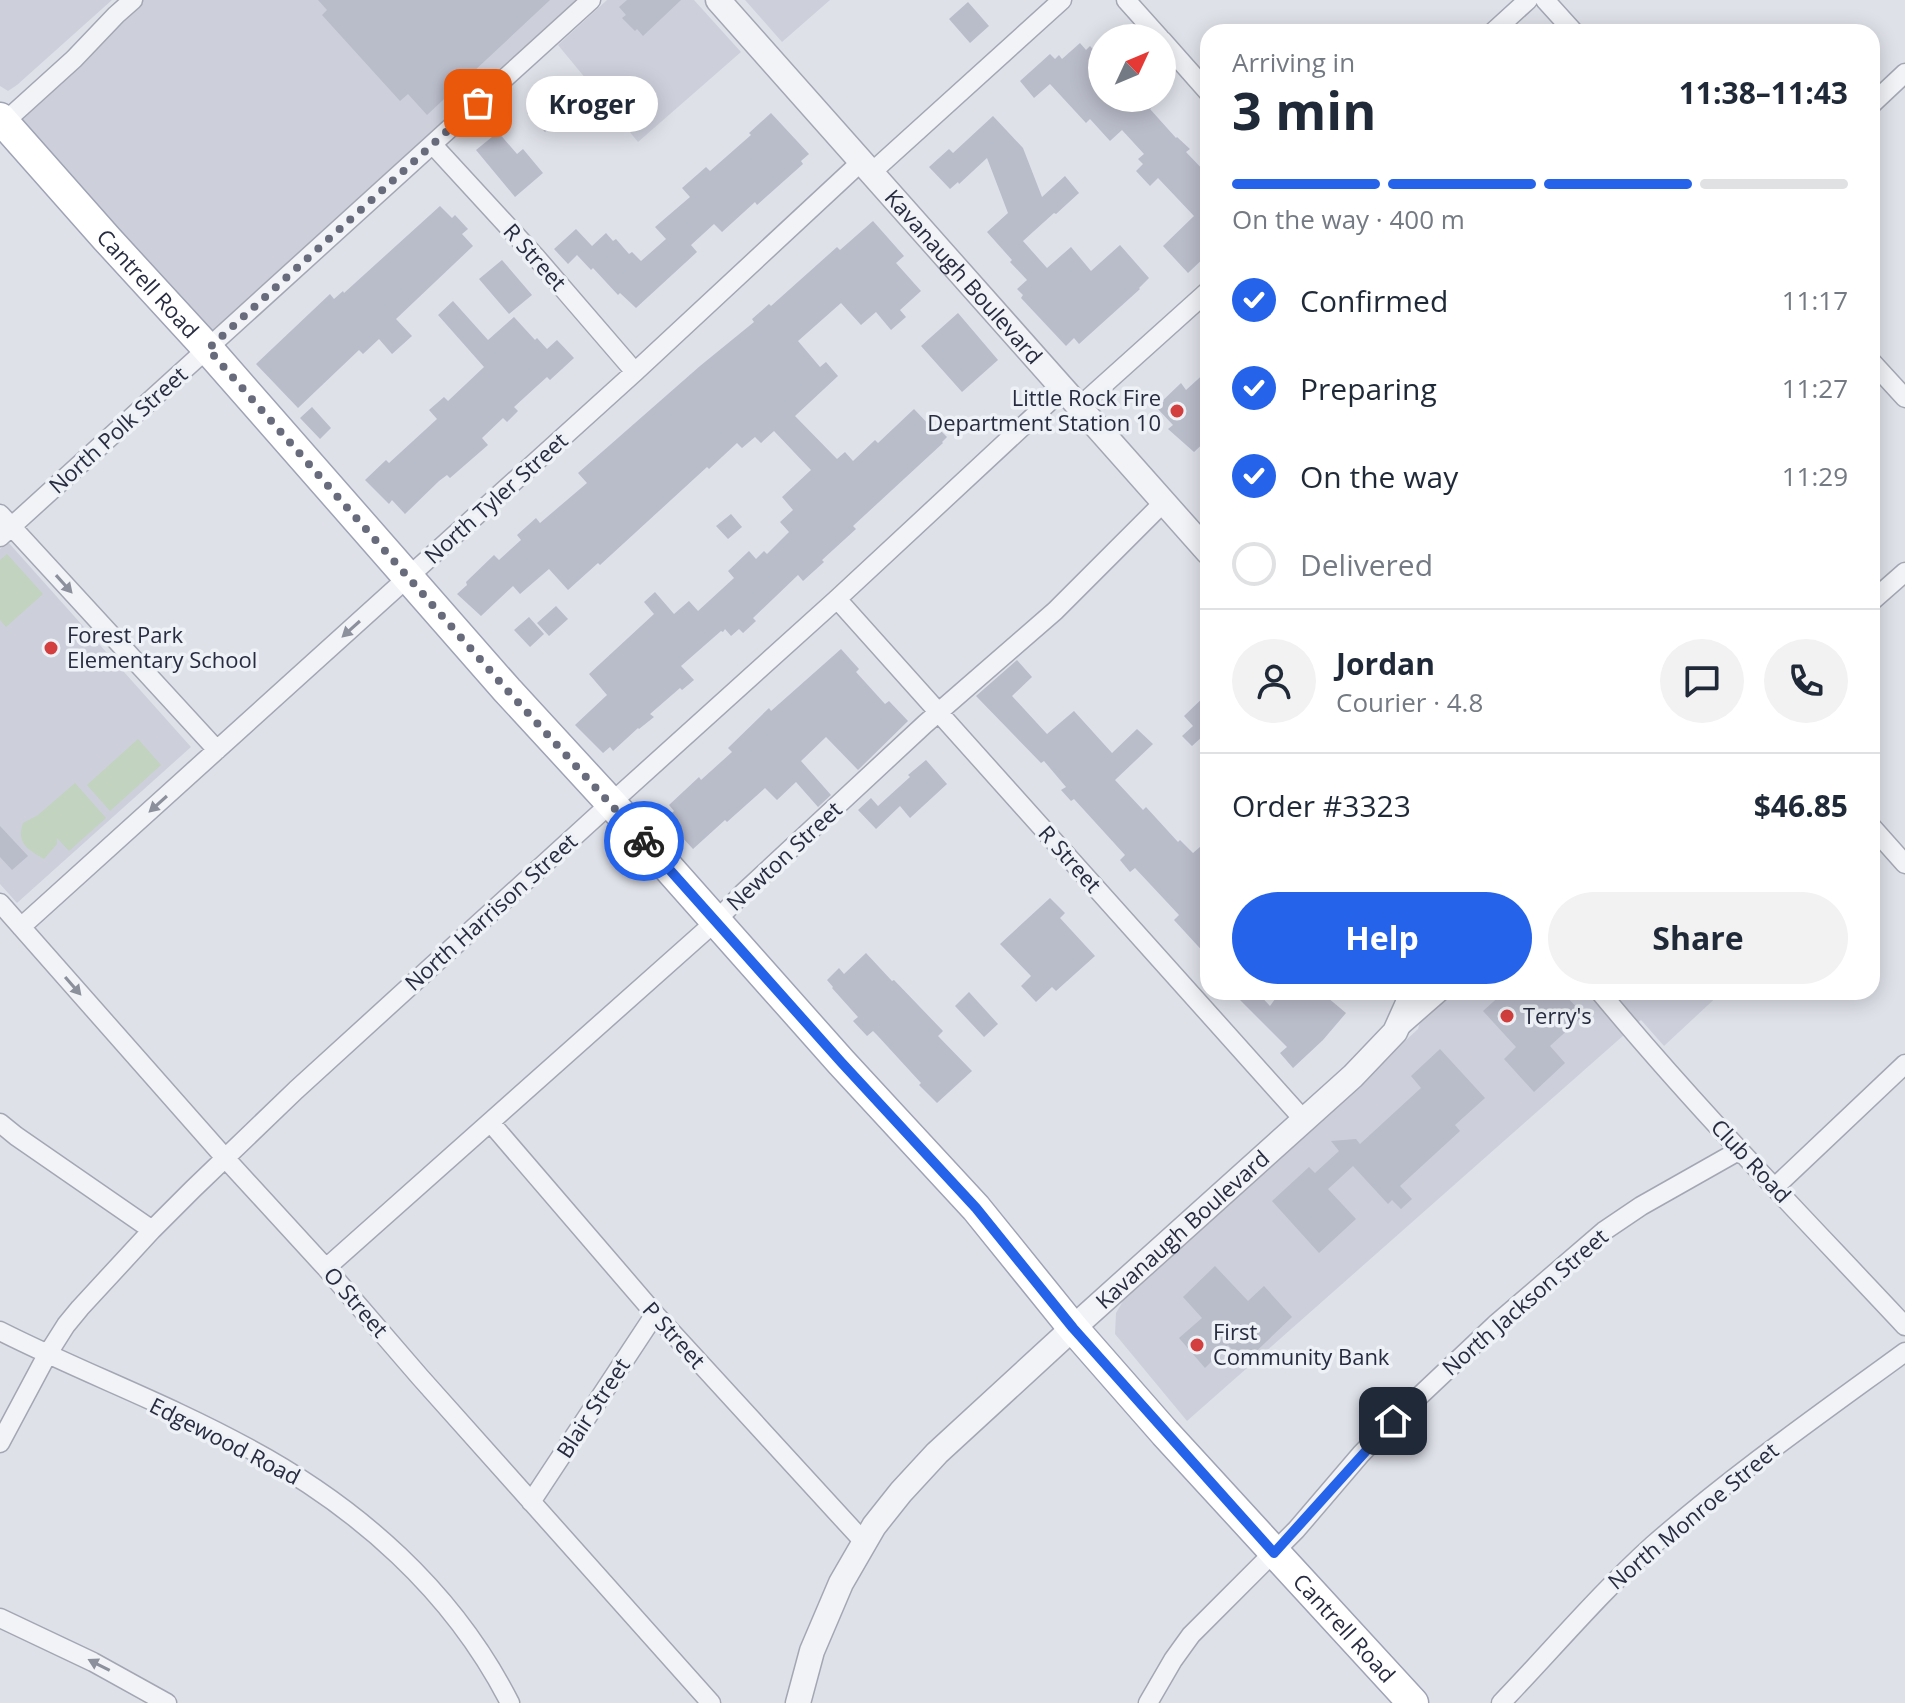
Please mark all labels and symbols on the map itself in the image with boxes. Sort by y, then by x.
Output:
north arrow [1088,24,1176,112]
pin [444,69,512,137]
callout: Kroger [526,75,658,131]
street label: Kavanaugh Boulevard [879,182,1050,370]
street label: R Street [498,216,574,296]
street label: Cantrell Road [91,222,206,344]
street label: North Polk Street [42,359,193,499]
place label: Little Rock Fire Department Station 10 [927,382,1161,437]
marker: Little Rock Fire Department Station 10 [1168,402,1186,420]
street label: North Tyler Street [417,425,573,570]
one-way arrow [55,575,73,594]
place label: Forest Park Elementary School [67,619,257,674]
one-way arrow [341,620,360,638]
marker: Forest Park Elementary School [42,639,60,657]
one-way arrow [148,794,167,812]
street label: Newton Street [719,794,848,917]
courier [604,801,684,881]
street label: R Street [1033,818,1109,898]
street label: North Harrison Street [398,826,583,997]
one-way arrow [64,975,81,995]
place label: Terry's [1523,1000,1592,1030]
marker: Terry's [1498,1007,1516,1025]
street label: Club Road [1705,1112,1798,1209]
street label: Kavanaugh Boulevard [1088,1143,1275,1315]
street label: North Jackson Street [1435,1221,1614,1382]
street label: O Street [318,1260,396,1343]
street label: P Street [637,1294,713,1374]
place label: First Community Bank [1213,1316,1390,1371]
marker: First Community Bank [1188,1336,1206,1354]
street label: Blair Street [549,1351,636,1463]
pin [1359,1387,1427,1455]
street label: Edgewood Road [145,1389,306,1491]
street label: North Monroe Street [1601,1435,1784,1596]
street label: Cantrell Road [1287,1566,1403,1688]
one-way arrow [87,1659,110,1672]

